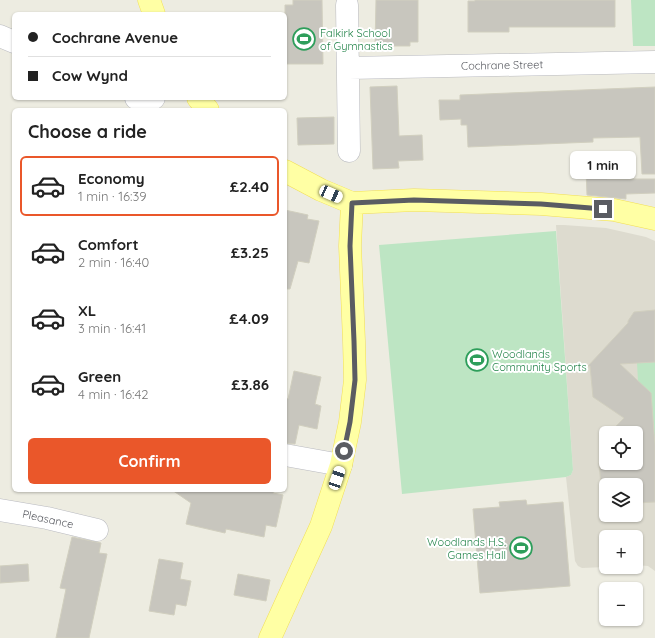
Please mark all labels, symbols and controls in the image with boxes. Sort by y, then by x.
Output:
sports icon: Falkirk School of Gymnastics [291,26,317,52]
place label: Falkirk School of Gymnastics [320,26,393,53]
text: Cochrane Avenue [52,28,178,47]
street label: Cochrane Street [461,57,543,73]
text: Cow Wynd [52,66,128,85]
text: Choose a ride [28,120,147,143]
callout: 1 min [570,151,636,179]
text: 1 min [587,157,619,173]
icon: car [30,168,66,204]
text: Economy [78,169,145,188]
text: £2.40 [230,177,269,196]
car [318,184,344,204]
text: 1 min · 16:39 [78,188,146,204]
route end [594,200,612,218]
icon: car [30,234,66,270]
text: Comfort [78,235,139,254]
text: £3.25 [231,243,269,262]
text: 2 min · 16:40 [78,254,149,270]
icon: car [30,300,66,336]
text: XL [78,301,96,320]
text: £4.09 [229,309,269,328]
text: 3 min · 16:41 [78,320,146,336]
sports icon: Woodlands Community Sports [464,347,490,373]
place label: Woodlands Community Sports [492,347,587,374]
icon: car [30,366,66,402]
text: Green [78,367,121,386]
text: £3.86 [231,375,269,394]
text: 4 min · 16:42 [78,386,148,402]
map controls [599,426,643,626]
button: locate [599,426,643,470]
button: Confirm [28,438,271,484]
route start [335,442,353,460]
car [327,465,347,491]
button: layers [599,478,643,522]
street label: Pleasance [21,507,75,531]
button: + [599,530,643,574]
place label: Woodlands H.S. Games Hall [427,535,506,562]
sports icon: Woodlands H.S. Games Hall [508,535,534,561]
button: − [599,582,643,626]

